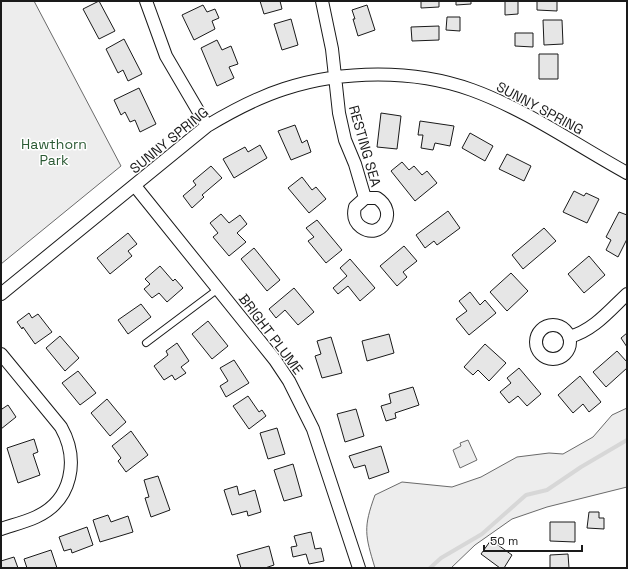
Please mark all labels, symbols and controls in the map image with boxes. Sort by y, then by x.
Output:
street label: SUNNY SPRING [493,77,587,139]
street label: SUNNY SPRING [126,103,212,177]
street label: RESTING SEA [345,103,385,189]
park label: Hawthorn Park [21,135,87,169]
street label: BRIGHT PLUME [235,290,307,378]
scale bar [484,527,582,553]
text: 50 m [490,533,518,549]

